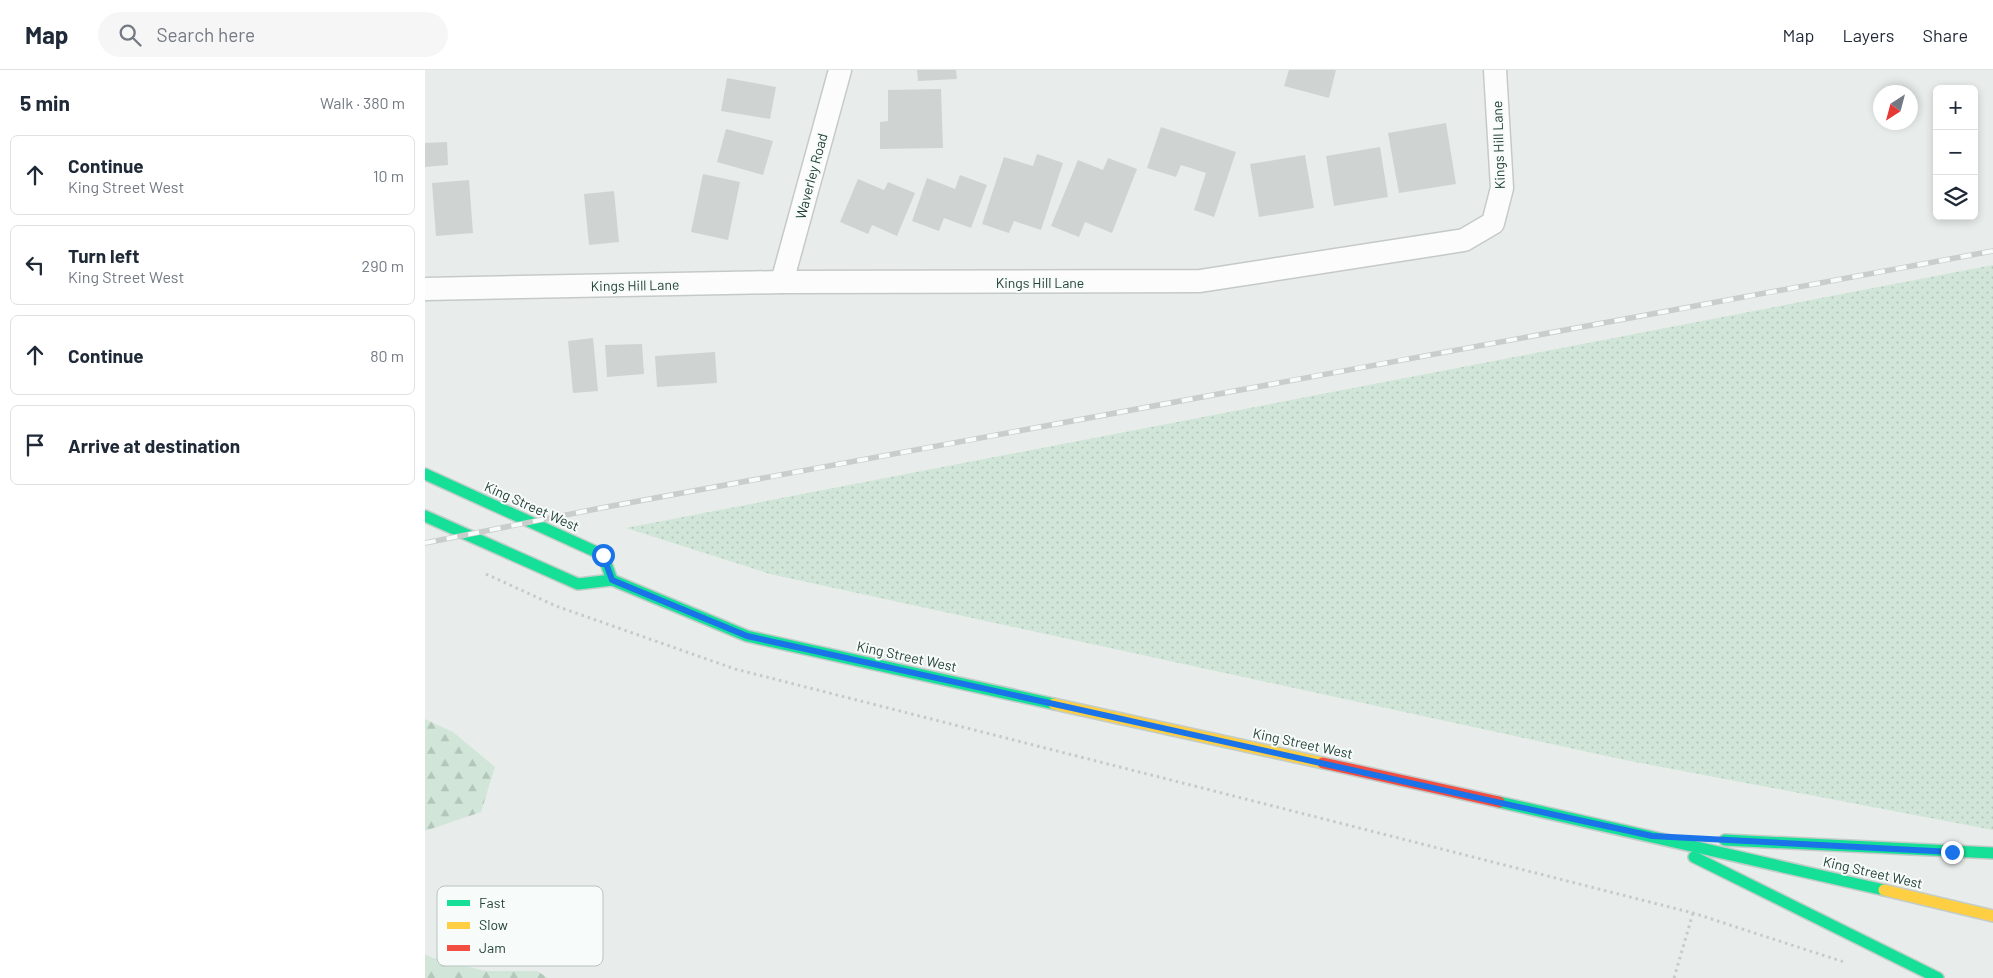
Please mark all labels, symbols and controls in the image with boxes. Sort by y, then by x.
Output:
search box [98,12,448,57]
text: Map [25,20,68,49]
icon: search [116,21,144,49]
text: Search here [156,23,255,46]
text: Map [1782,24,1814,46]
text: Layers [1842,24,1895,46]
text: Share [1923,24,1968,46]
north arrow [1873,85,1918,130]
map controls [1933,85,1978,220]
button: + [1933,85,1978,130]
text: 5 min [20,90,70,115]
text: Walk · 380 m [320,93,405,112]
street label: Kings Hill Lane [1488,100,1508,190]
button: − [1933,130,1978,175]
street label: Waverley Road [791,131,831,221]
text: Continue [68,154,144,177]
icon: ahead [21,161,49,189]
text: 10 m [373,166,404,185]
button: layers [1933,175,1978,220]
text: King Street West [68,177,184,196]
text: Turn left [68,244,139,267]
icon: left [21,251,49,279]
text: 290 m [362,256,404,275]
text: King Street West [68,267,184,286]
street label: Kings Hill Lane [996,274,1084,291]
street label: Kings Hill Lane [591,276,679,294]
icon: ahead [21,341,49,369]
text: Continue [68,344,144,367]
text: 80 m [370,346,404,365]
icon: arrive [21,431,49,459]
text: Arrive at destination [68,434,240,457]
street label: King Street West [482,478,582,534]
route start [592,544,615,567]
street label: King Street West [855,637,959,675]
street label: King Street West [1251,724,1355,762]
route end [1941,841,1964,864]
street label: King Street West [1822,852,1924,892]
legend [437,886,603,966]
text: Fast [479,894,505,911]
text: Slow [479,916,508,933]
text: Jam [479,939,506,956]

